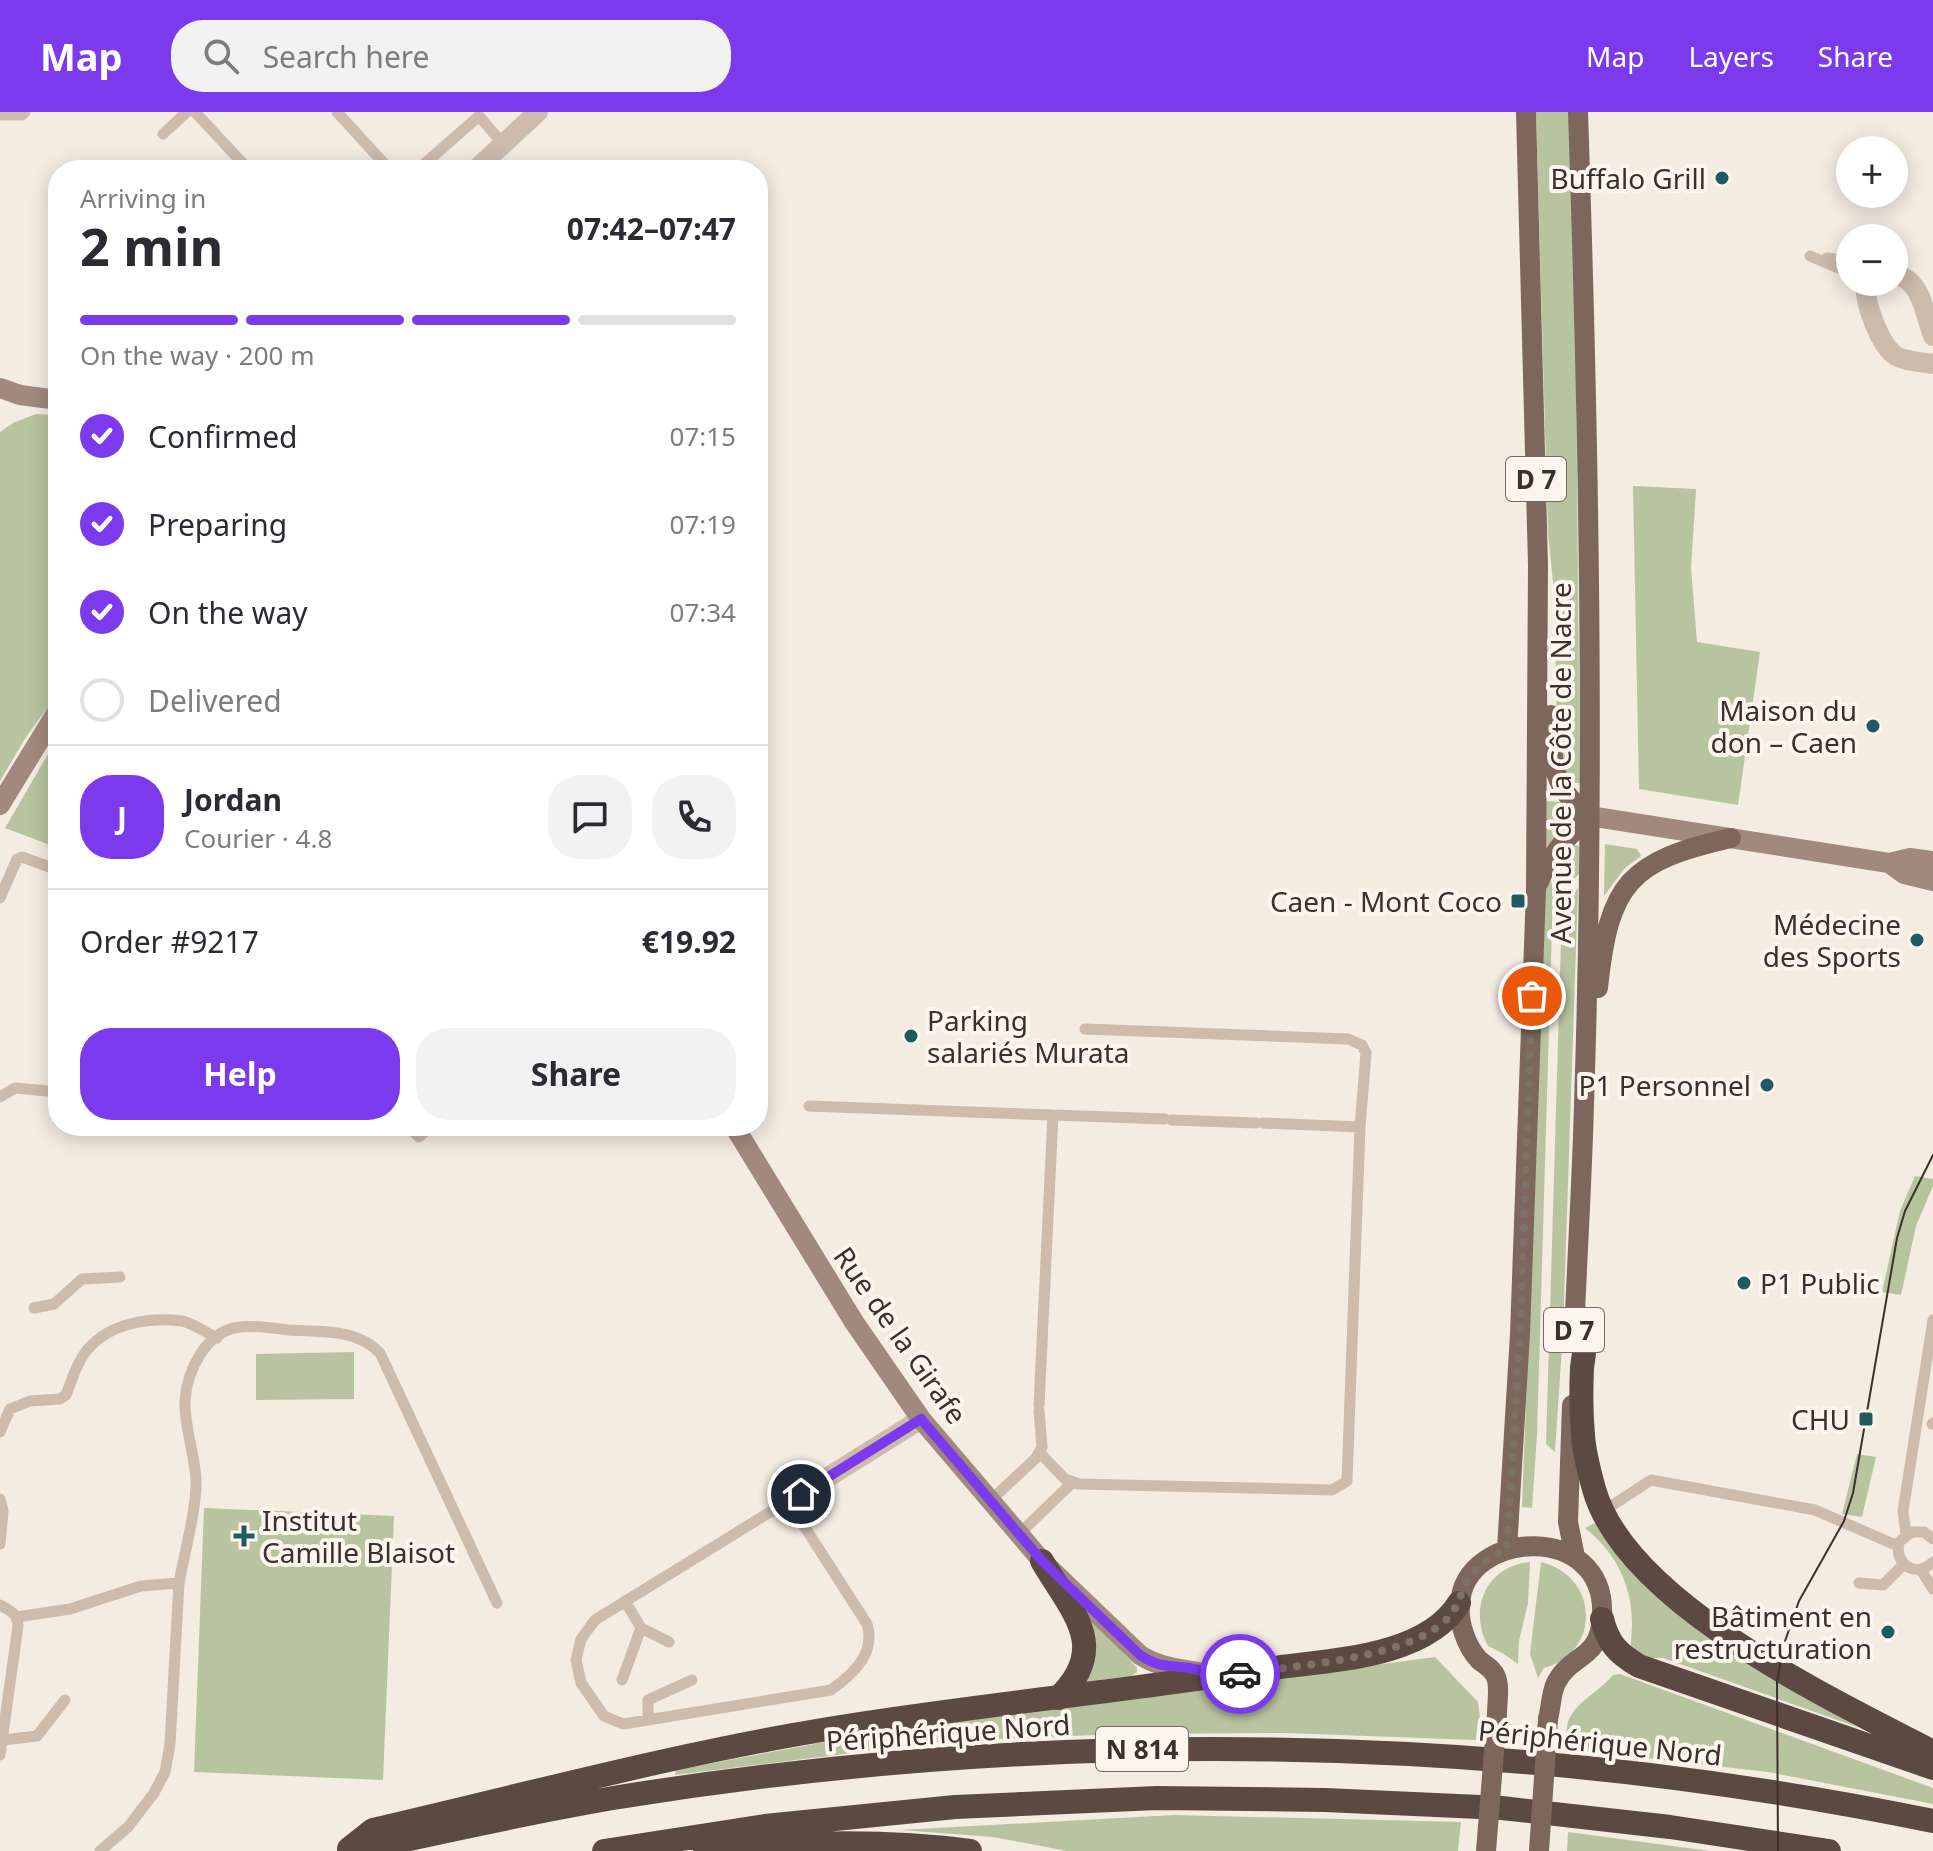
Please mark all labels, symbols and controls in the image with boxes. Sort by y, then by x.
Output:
search box [171,20,731,92]
text: Map [40,30,123,82]
icon: search [199,34,243,78]
text: Search here [263,36,430,77]
text: Map [1586,37,1644,75]
text: Layers [1688,37,1774,75]
text: Share [1818,37,1893,75]
map controls [1836,136,1908,296]
button: + [1836,136,1908,208]
place label: Buffalo Grill [1550,159,1706,197]
marker: Buffalo Grill [1713,169,1731,187]
text: Arriving in [80,180,206,216]
text: 07:42–07:47 [567,208,736,249]
text: 2 min [80,210,223,281]
button: − [1836,224,1908,296]
text: On the way · 200 m [80,337,314,373]
icon: check [80,414,124,458]
text: Confirmed [148,416,298,457]
text: 07:15 [670,418,736,454]
road number: D 7 [1506,457,1566,501]
icon: check [80,502,124,546]
text: Preparing [148,504,287,545]
text: 07:19 [670,506,736,542]
street label: Avenue de la Côte de Nacre [1541,582,1579,944]
icon: check [80,590,124,634]
text: On the way [148,592,308,633]
text: 07:34 [670,594,736,630]
text: Delivered [148,680,282,721]
place label: Maison du don – Caen [1710,691,1857,761]
marker: Maison du don – Caen [1864,717,1882,735]
button: chat [548,775,632,859]
button: phone [652,775,736,859]
text: Jordan [184,779,282,820]
text: J [117,797,127,838]
text: Courier · 4.8 [184,820,332,856]
place label: Caen - Mont Coco [1270,882,1502,920]
marker: Caen - Mont Coco [1509,892,1527,910]
place label: Médecine des Sports [1763,905,1901,975]
text: Order #9217 [80,921,259,962]
text: €19.92 [642,921,736,962]
marker: Médecine des Sports [1908,931,1926,949]
pin [1498,962,1566,1030]
icon: bag [1510,974,1554,1018]
place label: Parking salariés Murata [927,1001,1130,1071]
marker: Parking salariés Murata [902,1027,920,1045]
button: Help [80,1028,400,1120]
button: Share [416,1028,736,1120]
place label: P1 Personnel [1578,1066,1751,1104]
marker: P1 Personnel [1758,1076,1776,1094]
street label: Rue de la Girafe [826,1239,976,1431]
place label: P1 Public [1760,1264,1880,1302]
marker: P1 Public [1735,1274,1753,1292]
road number: D 7 [1544,1308,1604,1352]
place label: CHU [1791,1400,1850,1438]
marker: CHU [1857,1410,1875,1428]
pin [767,1460,835,1528]
icon: home [779,1472,823,1516]
place label: Institut Camille Blaisot [262,1501,455,1571]
marker: Institut Camille Blaisot [233,1525,255,1547]
place label: Bâtiment en restructuration [1674,1597,1872,1667]
marker: Bâtiment en restructuration [1879,1623,1897,1641]
courier [1200,1634,1280,1714]
icon: car [1218,1652,1262,1696]
street label: Périphérique Nord [825,1705,1071,1759]
street label: Périphérique Nord [1476,1710,1724,1774]
road number: N 814 [1096,1727,1188,1771]

